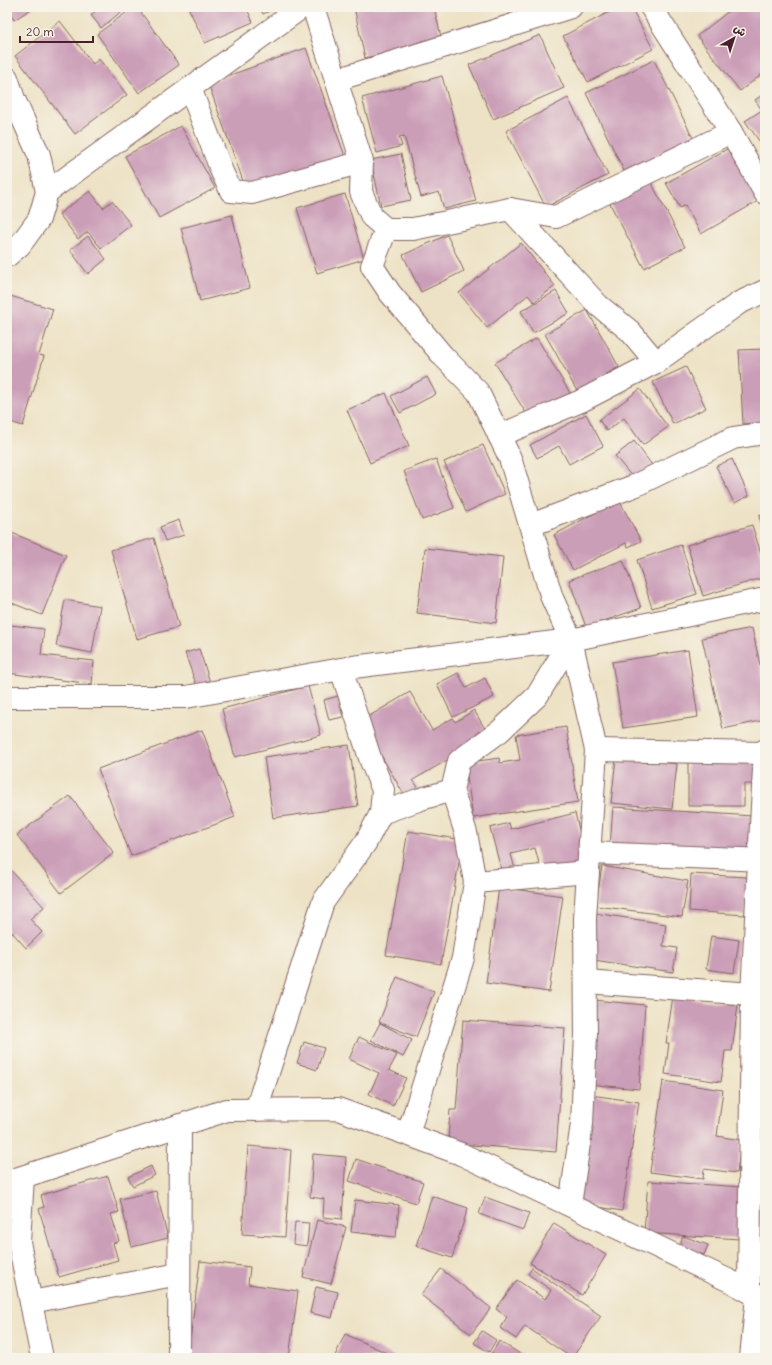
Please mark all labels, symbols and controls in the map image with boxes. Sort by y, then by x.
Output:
scale bar [20,18,93,44]
north arrow [714,18,754,58]
text: ش [731,21,749,39]
text: 20 m [26,24,54,39]

